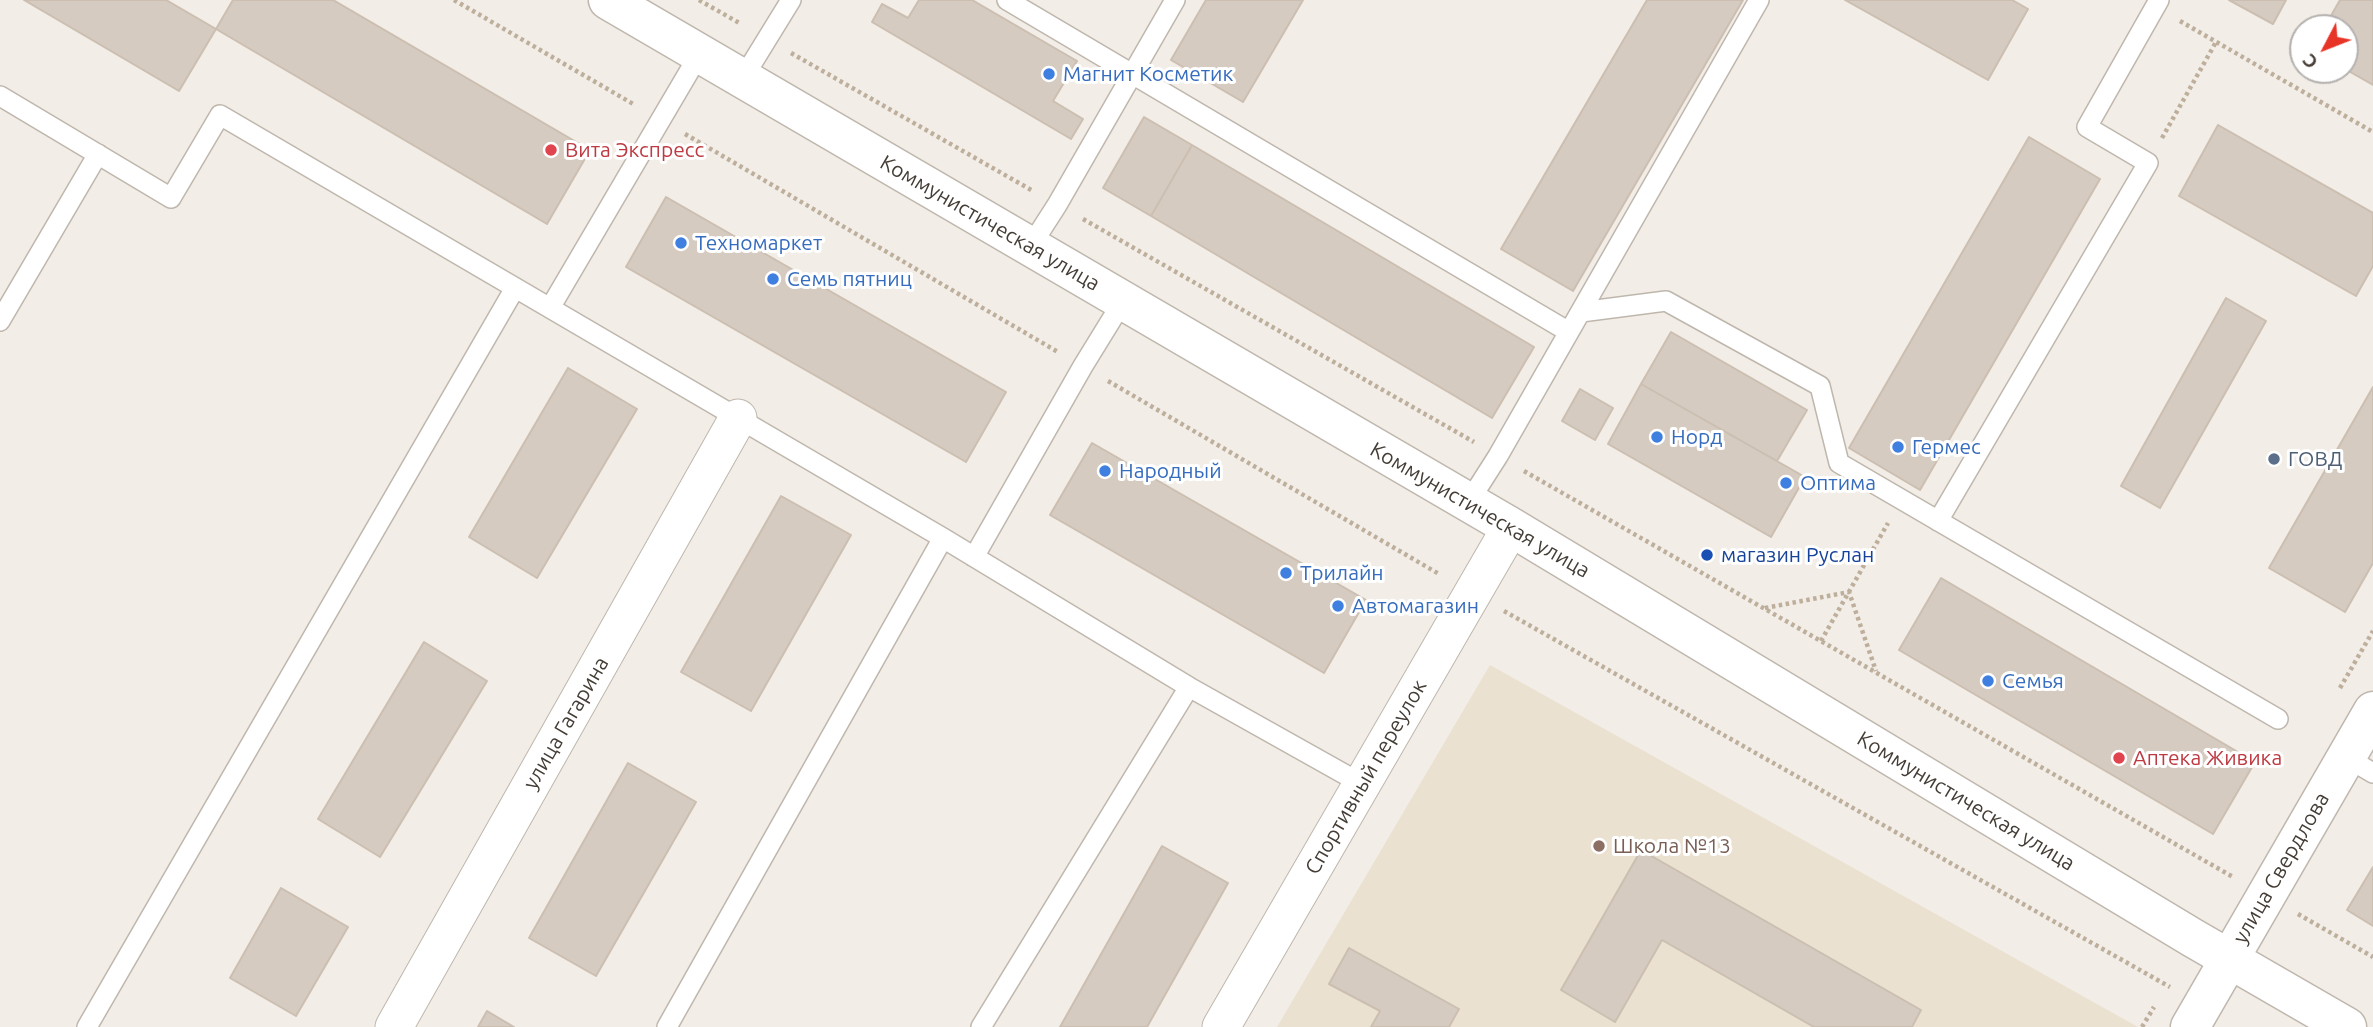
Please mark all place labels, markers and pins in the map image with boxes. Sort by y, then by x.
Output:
place label: Магнит Косметик [1063,61,1233,87]
marker: Магнит Косметик [1041,66,1057,82]
place label: Вита Экспресс [565,137,704,163]
marker: Вита Экспресс [543,142,559,158]
place label: Техномаркет [695,230,822,256]
marker: Техномаркет [673,235,689,251]
place label: Семь пятниц [787,266,912,292]
marker: Семь пятниц [765,271,781,287]
place label: Норд [1671,424,1723,450]
marker: Норд [1649,429,1665,445]
place label: Гермес [1912,434,1981,460]
marker: Гермес [1890,439,1906,455]
place label: ГОВД [2288,446,2342,472]
marker: ГОВД [2266,451,2282,467]
place label: Народный [1119,458,1222,484]
marker: Народный [1097,463,1113,479]
place label: Оптима [1800,470,1876,496]
marker: Оптима [1778,475,1794,491]
place label: магазин Руслан [1721,542,1874,568]
marker: магазин Руслан [1699,547,1715,563]
place label: Трилайн [1300,560,1384,586]
marker: Трилайн [1278,565,1294,581]
place label: Автомагазин [1352,593,1479,619]
marker: Автомагазин [1330,598,1346,614]
place label: Семья [2002,668,2064,694]
marker: Семья [1980,673,1996,689]
place label: Аптека Живика [2133,745,2282,771]
marker: Аптека Живика [2111,750,2127,766]
place label: Школа №13 [1613,833,1731,859]
marker: Школа №13 [1591,838,1607,854]

